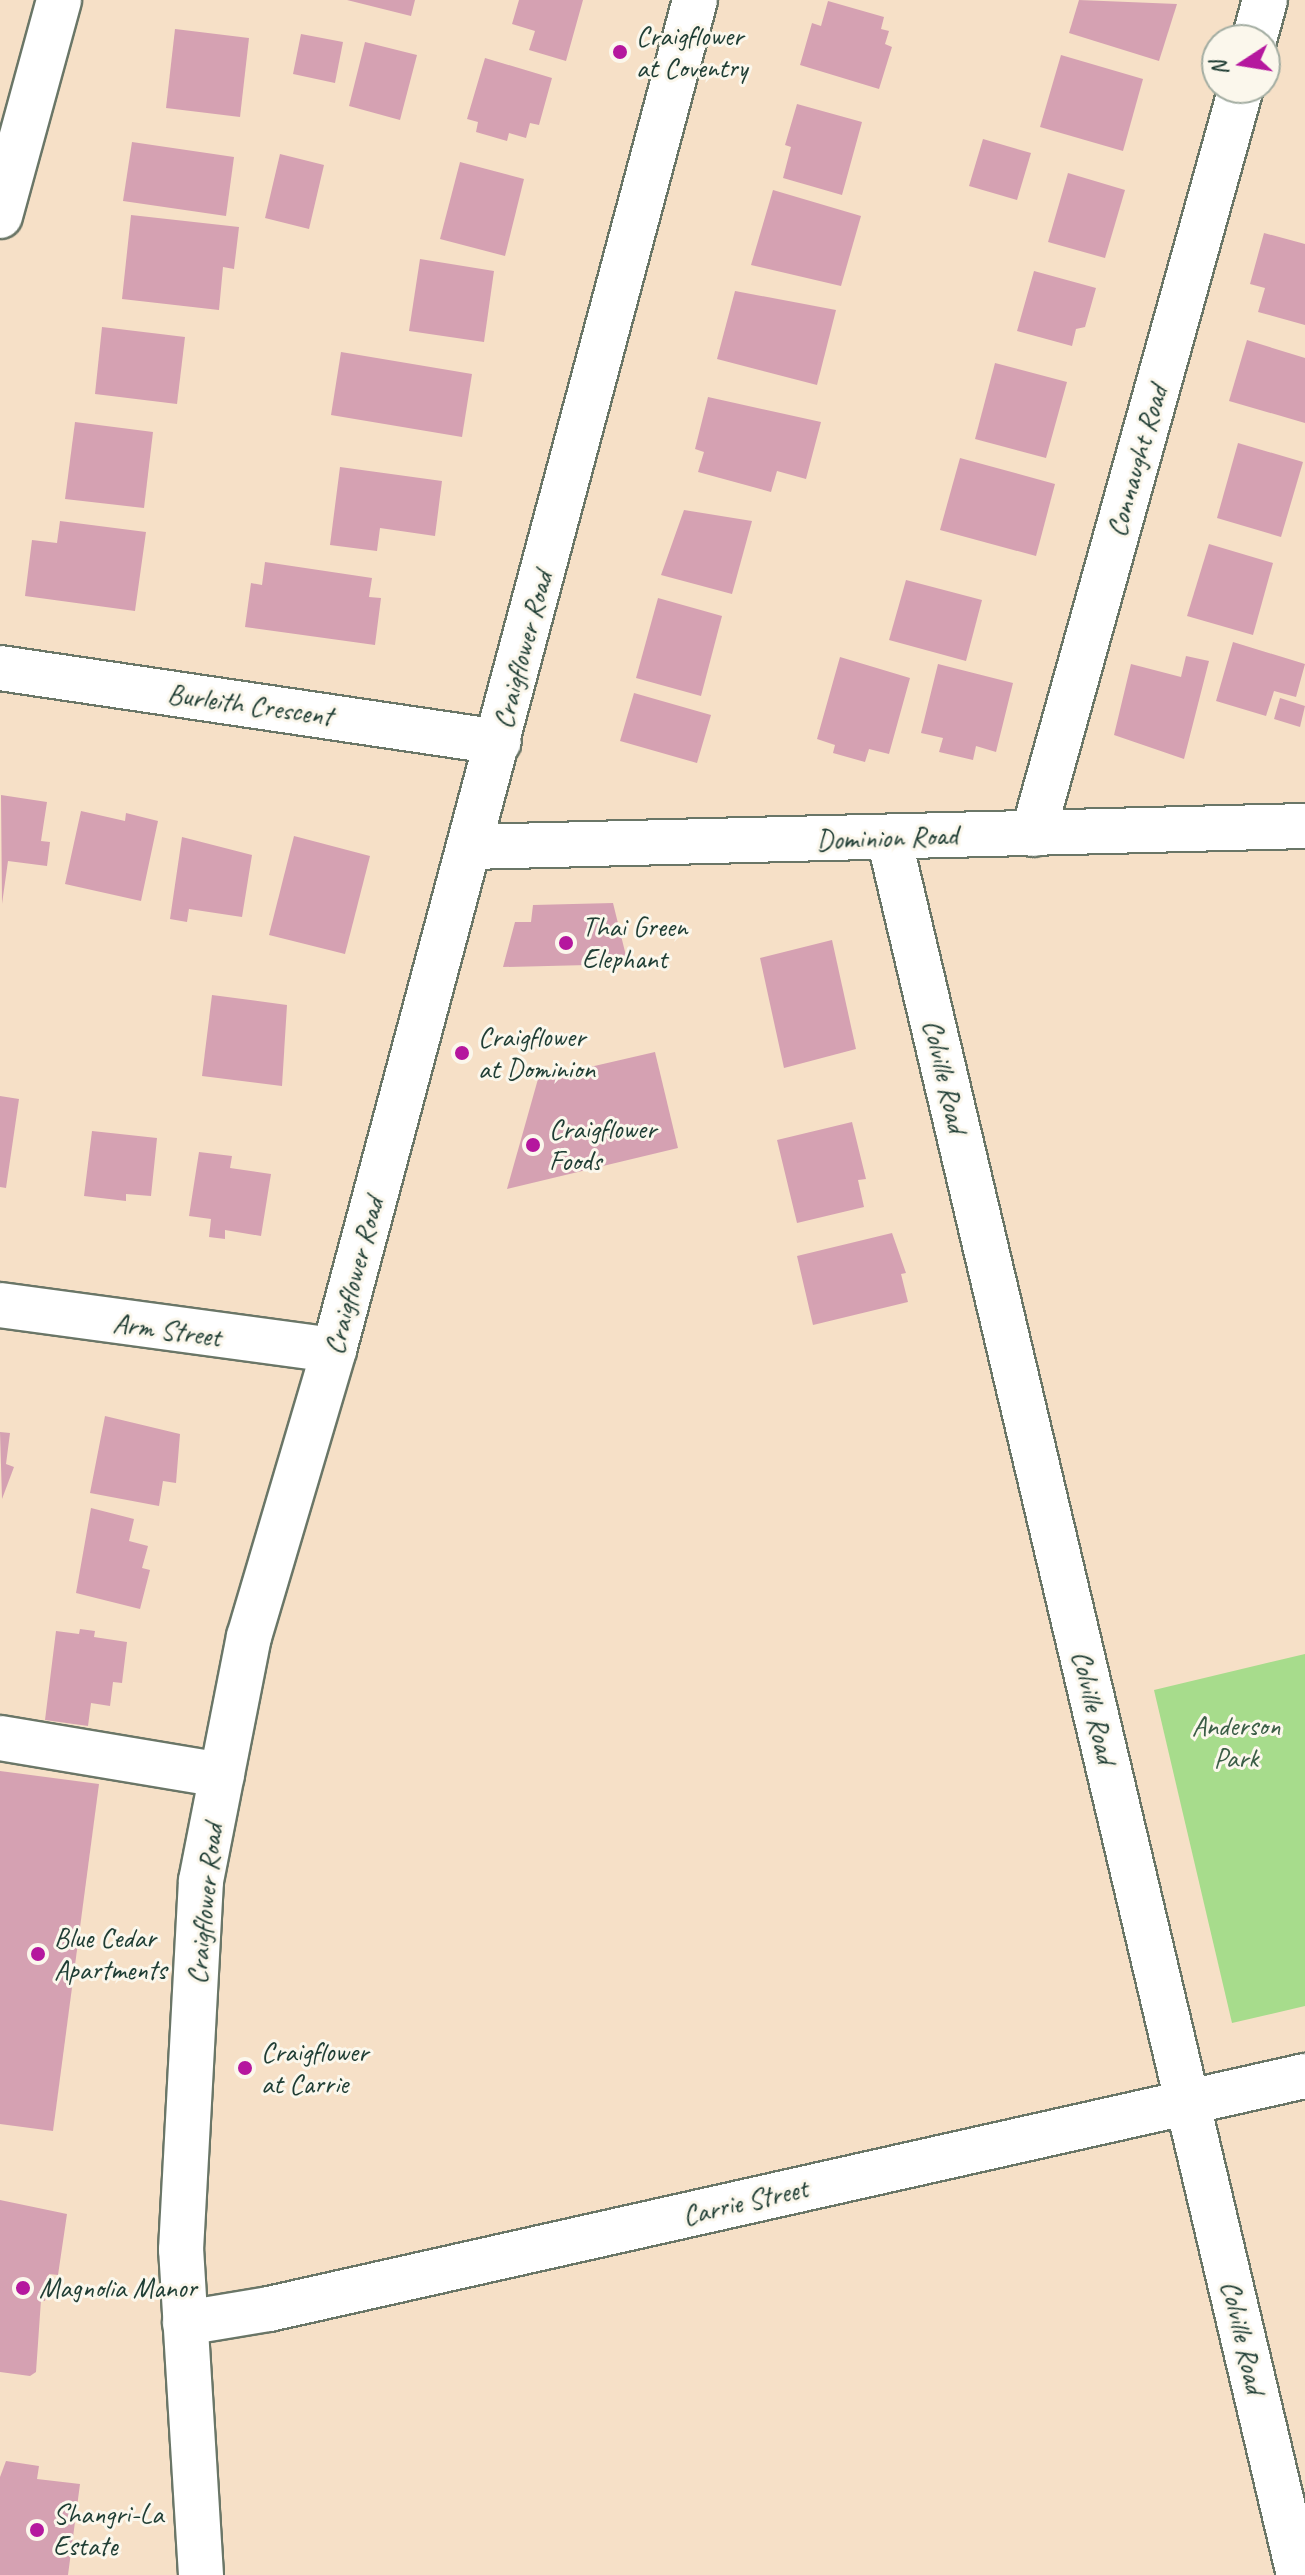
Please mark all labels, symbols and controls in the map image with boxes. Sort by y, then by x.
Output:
place label: Craigflower at Coventry [636,19,747,85]
north arrow [1201,24,1281,104]
marker: Craigflower at Coventry [611,43,629,61]
text: N [1204,59,1235,78]
street label: Connaught Road [1099,382,1175,540]
street label: Craigflower Road [486,568,560,732]
street label: Burleith Crescent [165,677,335,733]
street label: Dominion Road [816,819,958,857]
place label: Thai Green Elephant [582,910,687,976]
marker: Thai Green Elephant [557,934,575,952]
street label: Colville Road [916,1016,974,1136]
place label: Craigflower at Dominion [478,1020,594,1086]
marker: Craigflower at Dominion [453,1044,471,1062]
place label: Craigflower Foods [549,1112,656,1178]
marker: Craigflower Foods [524,1136,542,1154]
street label: Craigflower Road [317,1194,391,1358]
street label: Arm Street [111,1306,223,1354]
street label: Colville Road [1065,1647,1123,1767]
park label: Anderson Park [1192,1709,1280,1775]
street label: Craigflower Road [180,1822,230,1986]
place label: Blue Cedar Apartments [54,1921,166,1987]
marker: Blue Cedar Apartments [29,1945,47,1963]
place label: Craigflower at Carrie [261,2035,368,2101]
marker: Craigflower at Carrie [236,2059,254,2077]
street label: Carrie Street [679,2171,811,2233]
place label: Magnolia Manor [39,2271,198,2305]
street label: Colville Road [1214,2277,1272,2397]
marker: Magnolia Manor [14,2279,32,2297]
place label: Shangri-La Estate [53,2497,164,2563]
marker: Shangri-La Estate [28,2521,46,2539]

